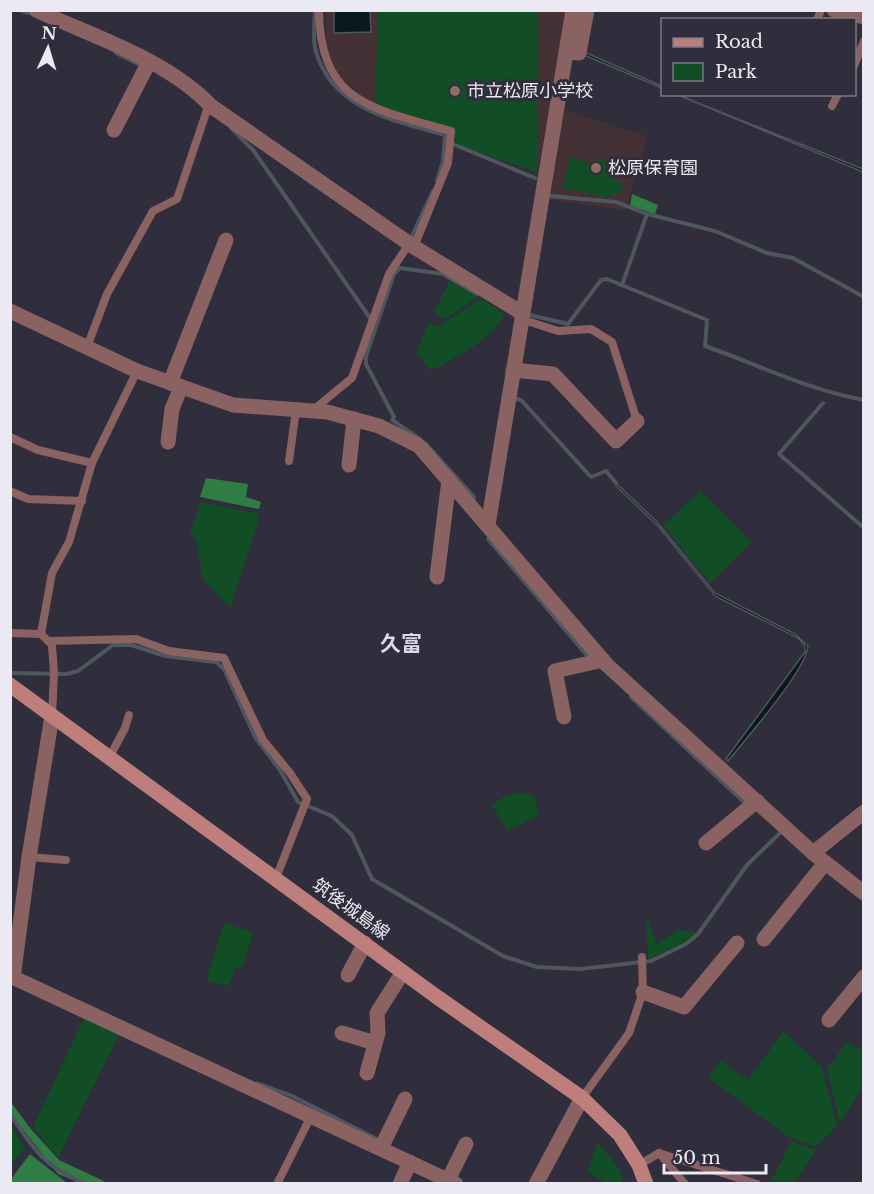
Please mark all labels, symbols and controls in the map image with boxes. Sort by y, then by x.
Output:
north arrow [18,18,78,78]
legend [661,18,856,96]
text: N [41,23,57,44]
text: Road [715,31,763,53]
text: Park [715,61,757,83]
place label: 市立松原小学校 [467,80,593,102]
marker: 市立松原小学校 [448,84,462,98]
place label: 松原保育園 [608,157,698,179]
marker: 松原保育園 [589,161,603,175]
district label: 久富 [380,631,422,657]
street label: 筑後城島線 [308,874,394,944]
scale bar [664,1137,766,1175]
text: 50 m [673,1147,721,1169]

